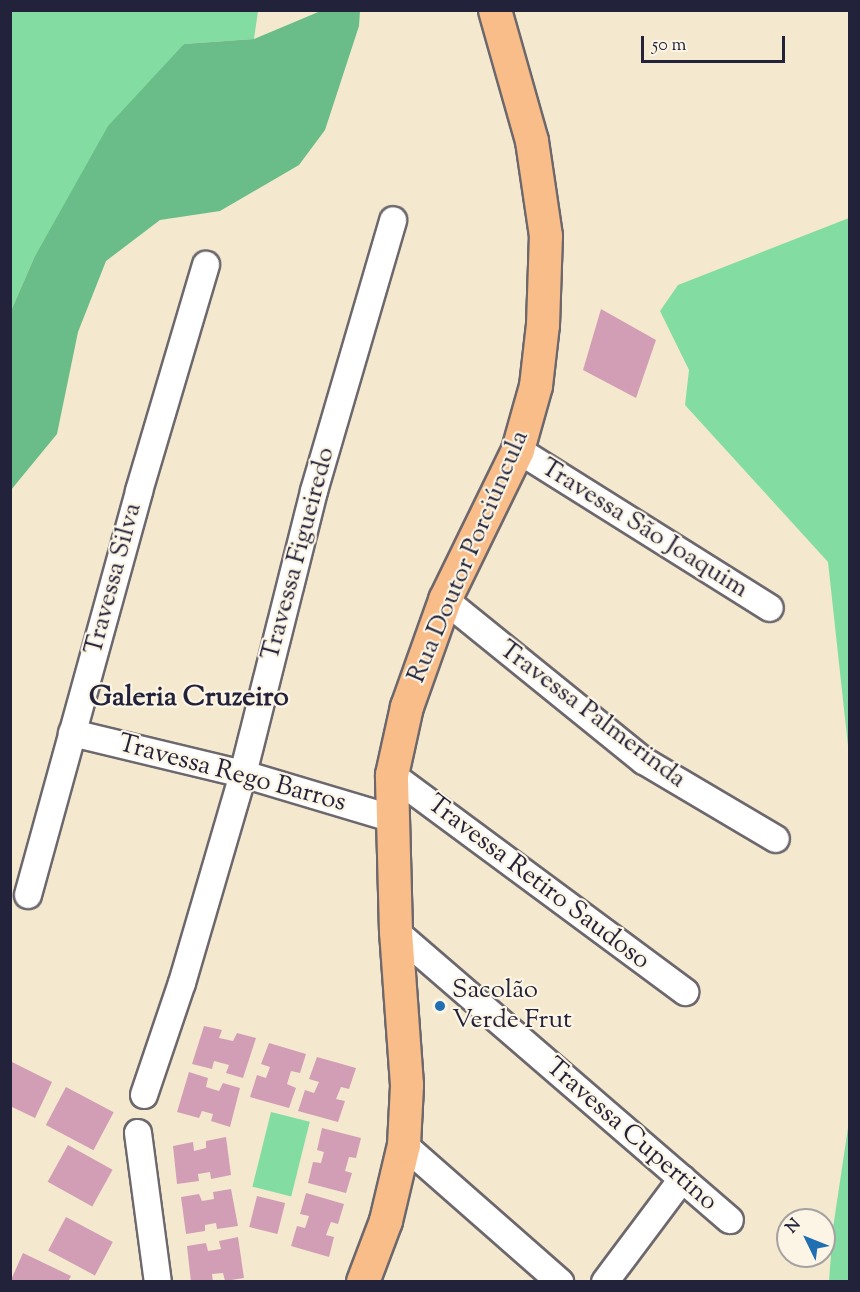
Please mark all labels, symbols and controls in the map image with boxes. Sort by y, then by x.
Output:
scale bar [644,24,788,62]
text: 50 m [652,33,686,59]
street label: Rua Doutor Porciúncula [402,426,536,688]
street label: Travessa Figueiredo [256,444,342,664]
street label: Travessa São Joaquim [535,453,753,605]
street label: Travessa Silva [79,500,149,658]
street label: Travessa Palmerinda [492,635,692,795]
district label: Galeria Cruzeiro [89,681,289,715]
street label: Travessa Rego Barros [115,729,349,819]
street label: Travessa Retiro Saudoso [420,789,656,977]
place label: Sacolão Verde Frut [452,975,572,1036]
marker: Sacolão Verde Frut [433,999,447,1013]
street label: Travessa Cupertino [539,1052,723,1218]
north arrow [776,1208,836,1268]
text: N [781,1214,807,1239]

